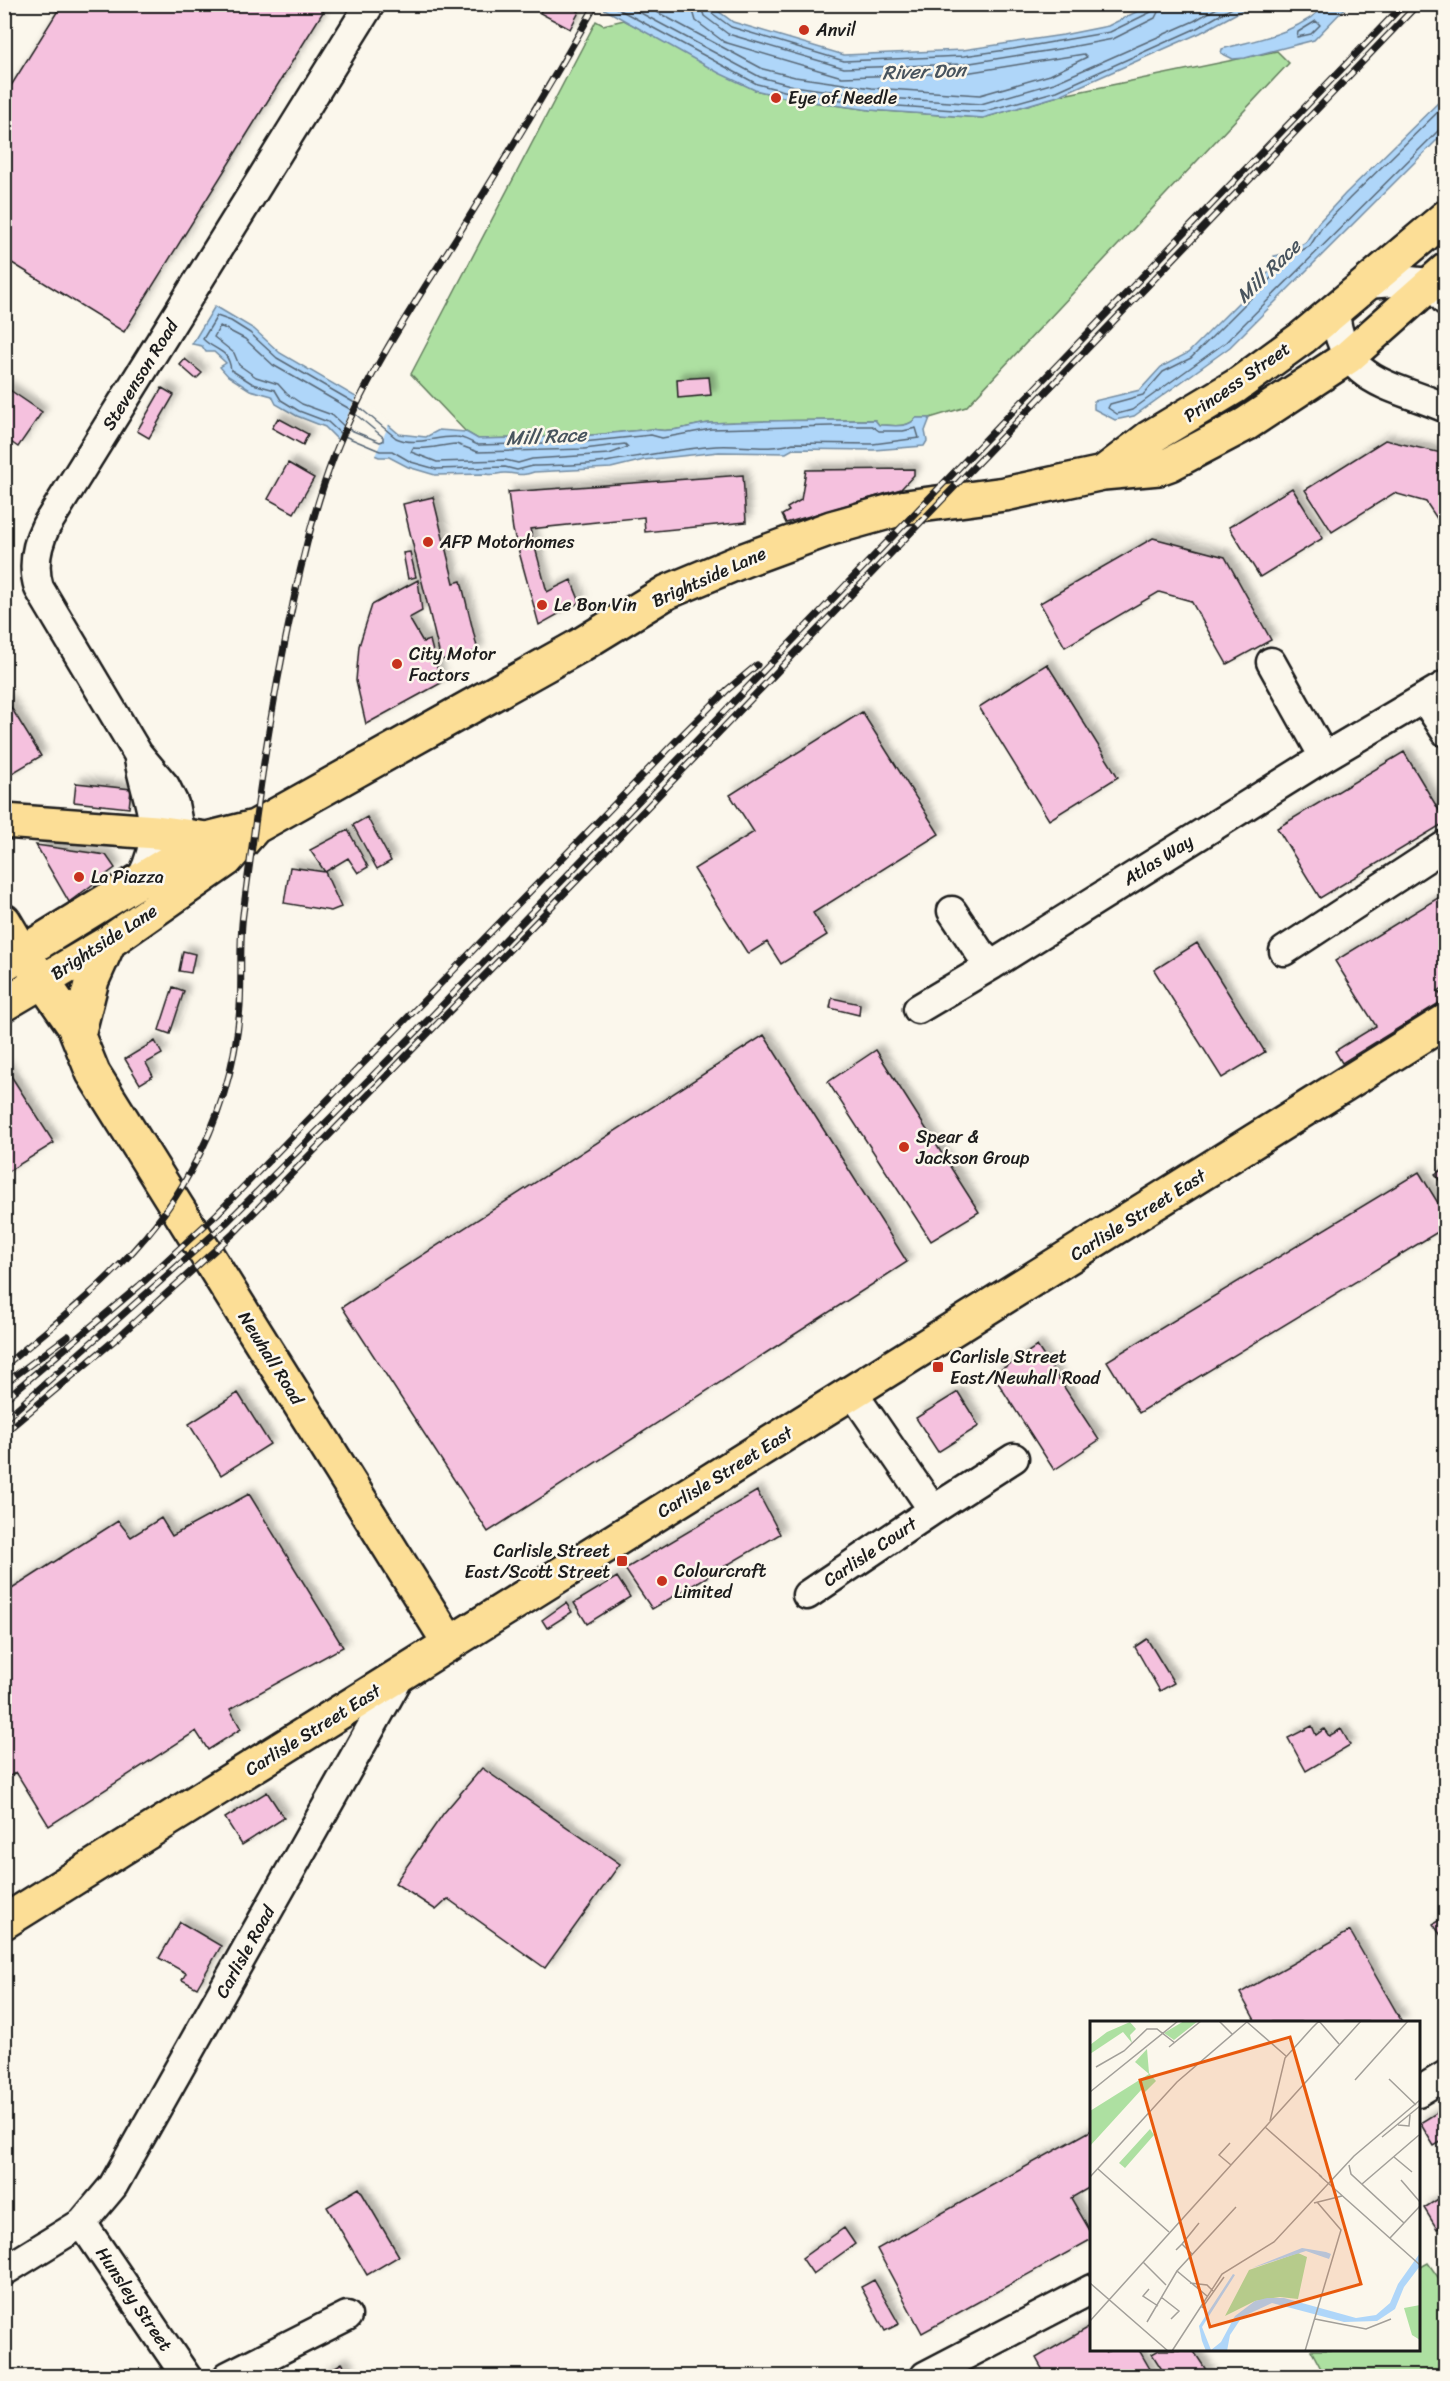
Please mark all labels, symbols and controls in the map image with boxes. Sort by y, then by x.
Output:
place label: Anvil [815,14,857,46]
marker: Anvil [797,23,811,37]
water label: River Don [882,52,968,90]
place label: Eye of Needle [788,82,897,114]
marker: Eye of Needle [769,91,783,105]
water label: Mill Race [1227,229,1311,312]
street label: Stevenson Road [93,312,188,437]
street label: Princess Street [1177,333,1297,431]
water label: Mill Race [505,417,589,456]
place label: AFP Motorhomes [439,526,575,558]
marker: AFP Motorhomes [421,535,435,549]
street label: Brightside Lane [647,537,771,617]
place label: Le Bon Vin [554,589,637,621]
marker: Le Bon Vin [535,598,549,612]
place label: City Motor Factors [409,638,497,691]
marker: City Motor Factors [390,657,404,671]
street label: Atlas Way [1116,825,1200,895]
place label: La Piazza [91,861,164,893]
marker: La Piazza [72,870,86,884]
street label: Brightside Lane [44,895,164,989]
place label: Spear & Jackson Group [915,1121,1030,1174]
marker: Spear & Jackson Group [897,1140,911,1154]
street label: Carlisle Street East [1063,1160,1213,1270]
street label: Newhall Road [229,1305,313,1413]
place label: Carlisle Street East/Newhall Road [950,1341,1102,1394]
marker: Carlisle Street East/Newhall Road [931,1360,945,1374]
street label: Carlisle Street East [650,1417,800,1527]
street label: Carlisle Court [816,1508,924,1596]
place label: Carlisle Street East/Scott Street [465,1535,610,1588]
marker: Carlisle Street East/Scott Street [615,1554,629,1568]
place label: Colourcraft Limited [674,1555,767,1608]
marker: Colourcraft Limited [655,1574,669,1588]
street label: Carlisle Street East [238,1675,388,1785]
street label: Carlisle Road [206,1898,284,2004]
inset map [1090,2021,1420,2351]
street label: Hunsley Street [87,2240,181,2358]

